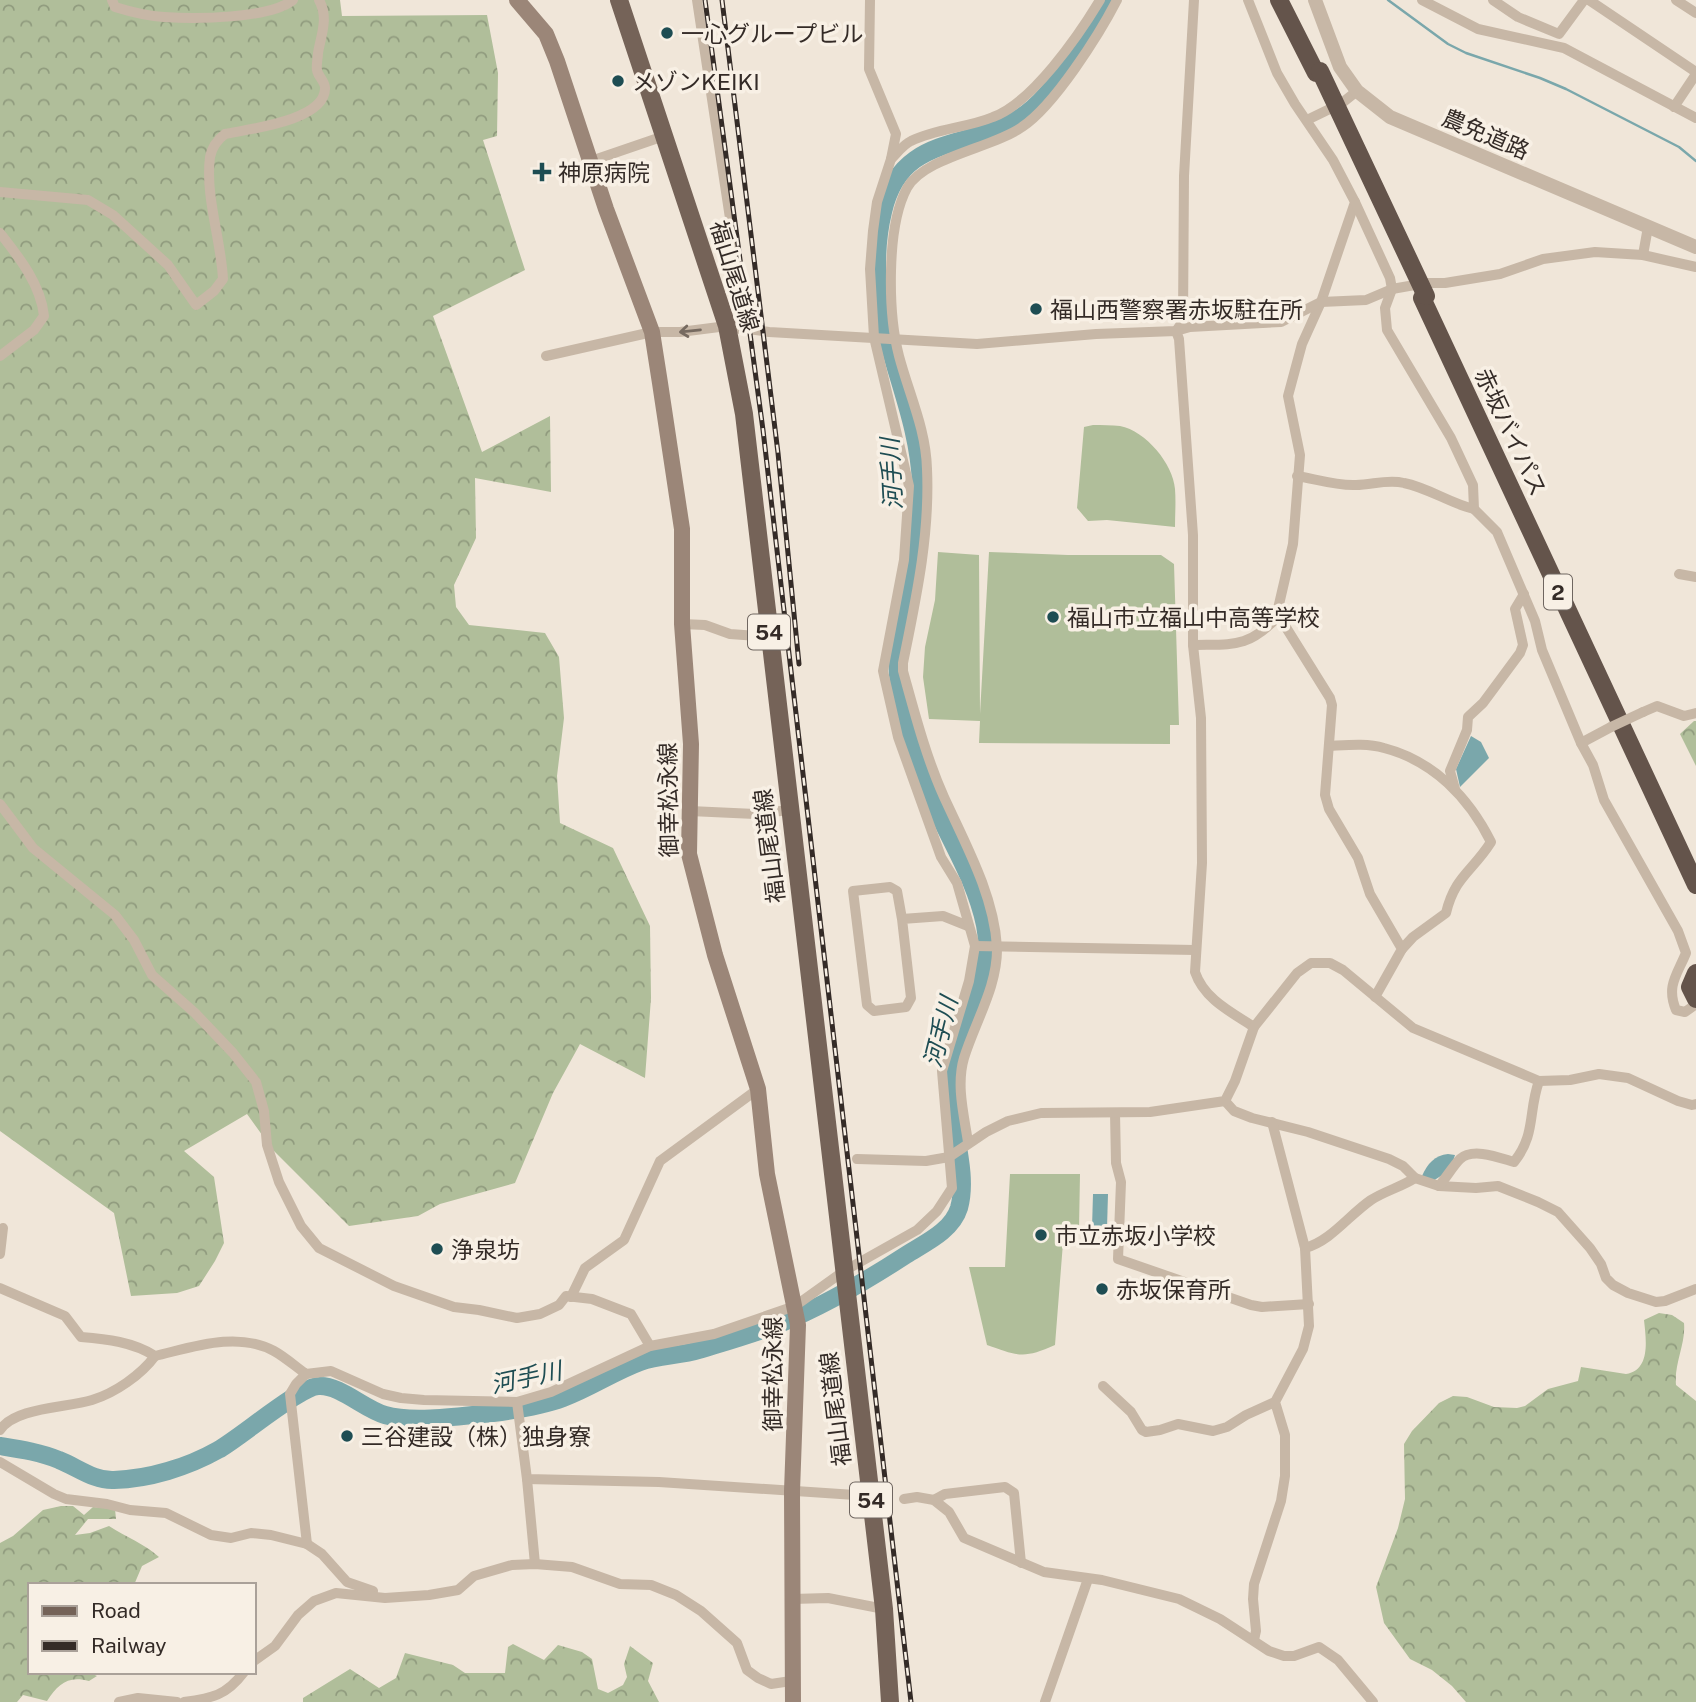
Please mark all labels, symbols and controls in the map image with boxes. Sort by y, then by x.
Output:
place label: 一心グループビル [681,20,864,47]
marker: 一心グループビル [659,25,675,41]
place label: メゾンKEIKI [632,68,760,95]
marker: メゾンKEIKI [610,73,626,89]
street label: 農免道路 [1438,104,1534,164]
place label: 神原病院 [558,159,650,186]
marker: 神原病院 [532,162,552,182]
street label: 福山尾道線 [705,217,765,335]
place label: 福山西警察署赤坂駐在所 [1050,296,1303,323]
marker: 福山西警察署赤坂駐在所 [1028,301,1044,317]
one-way arrow [679,324,701,337]
street label: 赤坂バイパス [1470,364,1552,500]
water label: 河手川 [875,434,907,511]
road number: 2 [1544,574,1572,610]
place label: 福山市立福山中高等学校 [1067,604,1320,631]
marker: 福山市立福山中高等学校 [1045,609,1061,625]
road number: 54 [748,614,790,650]
street label: 御幸松永線 [653,742,683,858]
street label: 福山尾道線 [749,787,789,905]
water label: 河手川 [918,991,963,1070]
place label: 市立赤坂小学校 [1055,1222,1216,1249]
marker: 市立赤坂小学校 [1033,1227,1049,1243]
place label: 浄泉坊 [451,1236,520,1263]
marker: 浄泉坊 [429,1241,445,1257]
place label: 赤坂保育所 [1116,1276,1231,1303]
marker: 赤坂保育所 [1094,1281,1110,1297]
street label: 御幸松永線 [759,1317,786,1432]
street label: 福山尾道線 [815,1350,855,1468]
water label: 河手川 [488,1355,567,1398]
place label: 三谷建設（株）独身寮 [361,1423,591,1450]
marker: 三谷建設（株）独身寮 [339,1428,355,1444]
road number: 54 [850,1482,892,1518]
legend [28,1583,256,1674]
text: Road [91,1598,141,1623]
text: Railway [91,1633,167,1658]

